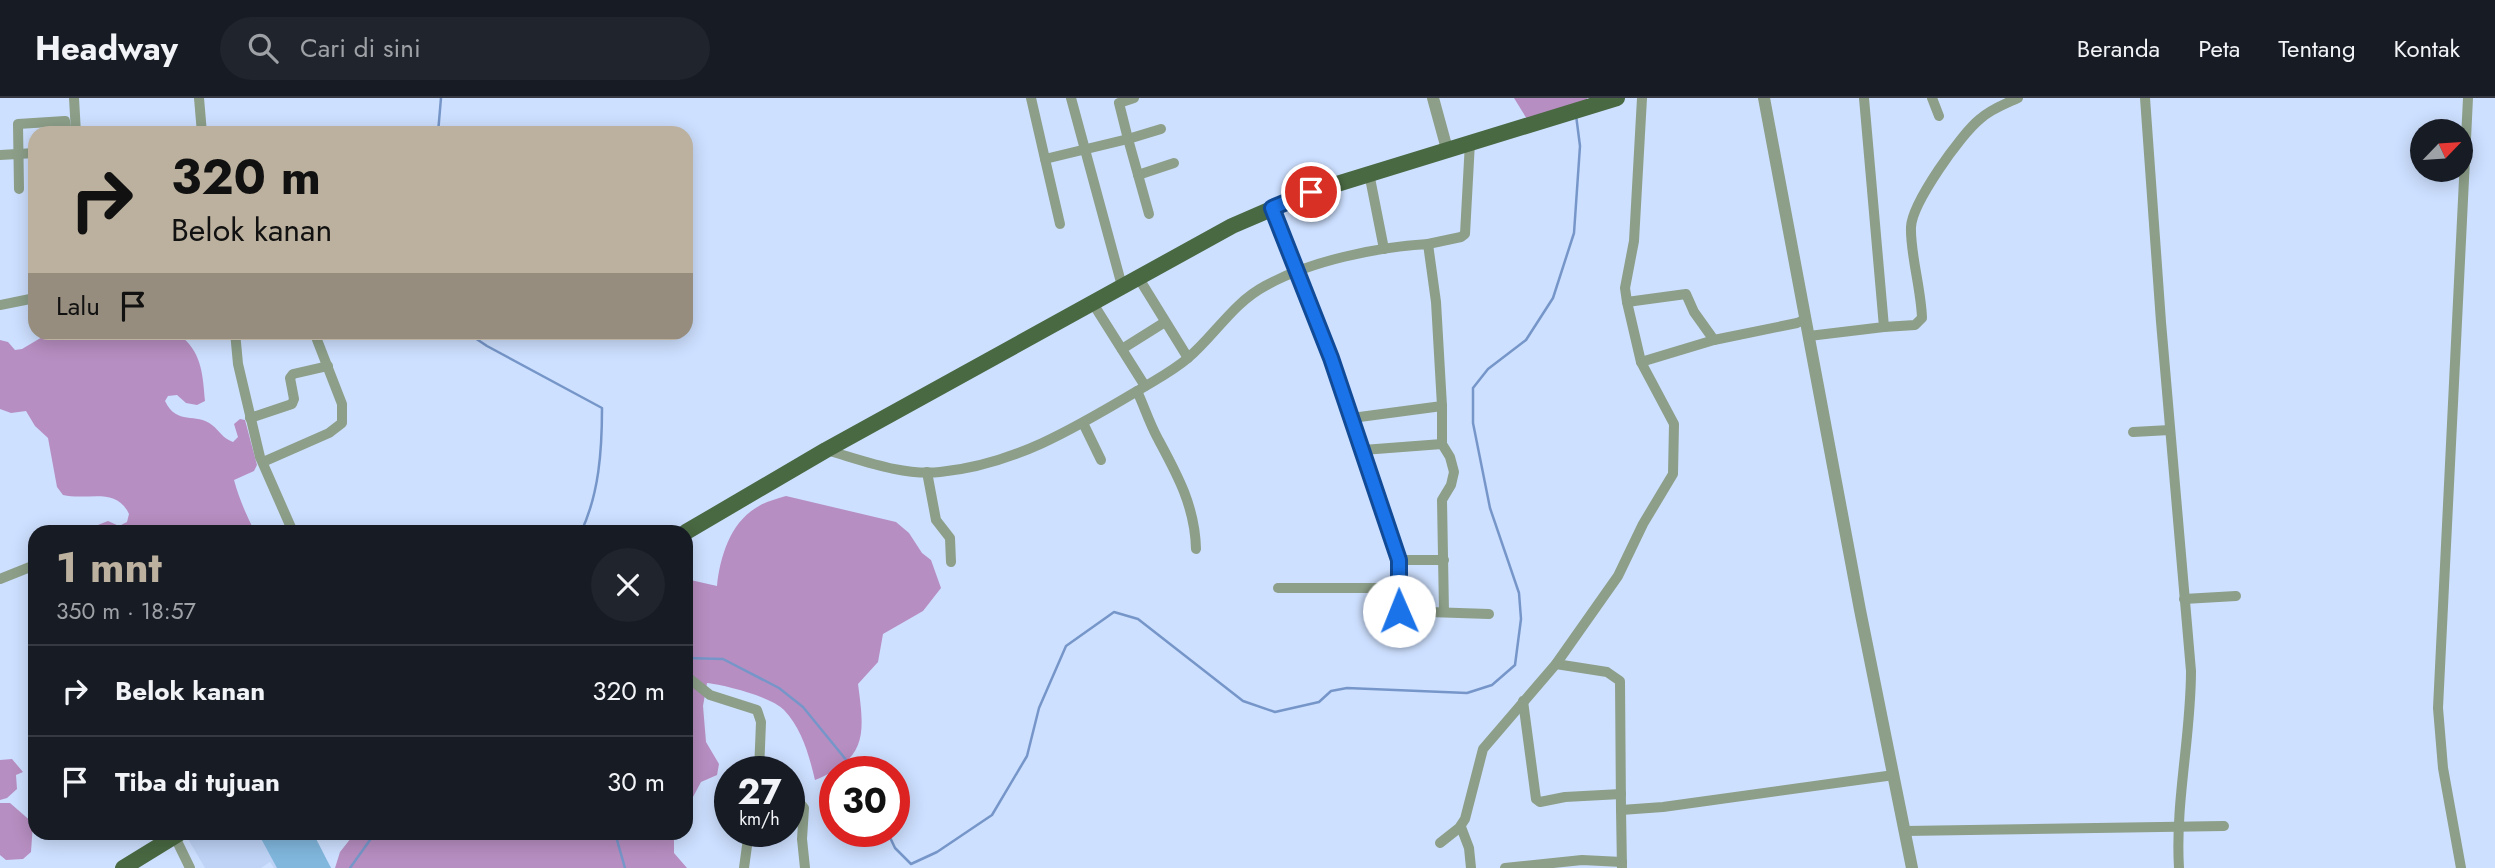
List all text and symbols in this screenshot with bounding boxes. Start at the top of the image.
search box [220,17,710,80]
text: Headway [35,25,178,72]
icon: search [244,29,282,67]
text: Cari di sini [300,29,421,67]
text: Beranda [2077,31,2160,66]
text: Peta [2198,31,2240,66]
text: Tentang [2278,31,2356,66]
text: Kontak [2394,31,2460,66]
north arrow [2410,119,2473,182]
map controls [2410,119,2473,182]
text: 320 m [171,142,321,212]
icon: right [56,154,147,245]
pin [1281,162,1341,222]
icon: arrive [1292,173,1330,211]
text: Belok kanan [171,207,332,253]
text: Lalu [56,287,100,325]
icon: arrive [114,287,152,325]
text: 1 mnt [56,537,162,598]
button: close [591,548,665,622]
position arrow [1362,574,1436,648]
text: 350 m · 18:57 [56,594,196,628]
icon: right [56,672,94,710]
text: Belok kanan [115,672,265,710]
text: 320 m [592,672,665,710]
speed limit sign: 30 [819,756,910,847]
icon: arrive [56,763,94,801]
text: Tiba di tujuan [115,763,280,801]
text: 30 m [607,763,665,801]
text: 27 [737,767,782,817]
text: km/h [739,806,780,832]

